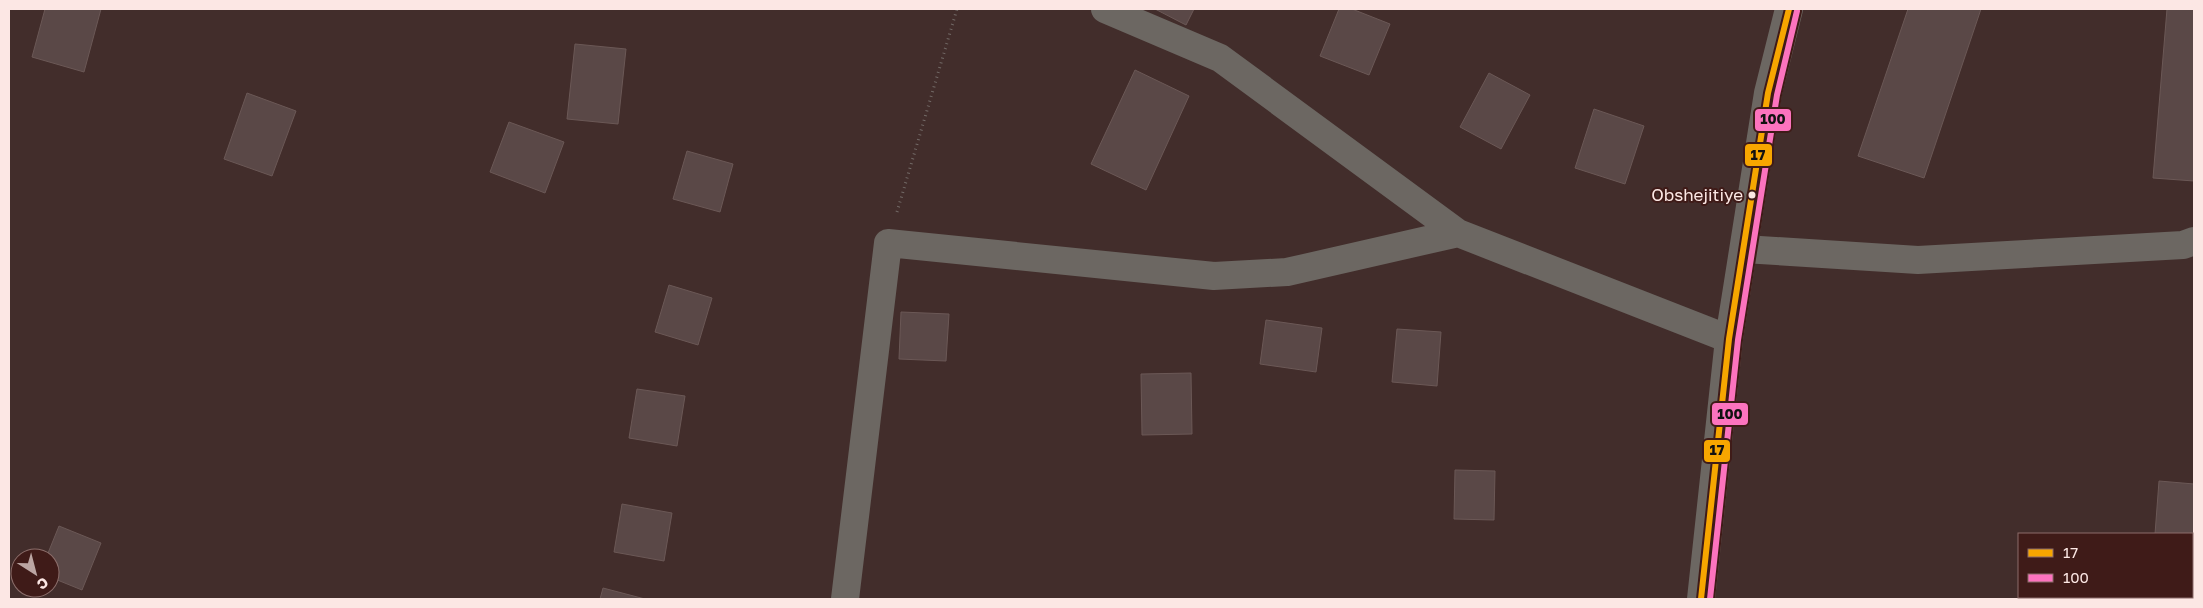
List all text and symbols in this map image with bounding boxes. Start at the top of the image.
line badge: 100 [1754,108,1792,132]
text: 100 [1760,110,1786,127]
line badge: 17 [1744,143,1773,167]
text: 17 [1751,146,1766,163]
place label: Obshejitiye [1651,184,1743,205]
marker: Obshejitiye [1747,190,1757,200]
line badge: 100 [1711,402,1749,426]
text: 100 [1717,405,1743,422]
line badge: 17 [1703,439,1731,463]
text: 17 [1710,441,1725,458]
legend [2018,533,2193,598]
text: 17 [2063,543,2078,561]
north arrow [10,548,60,598]
text: 100 [2063,568,2089,586]
text: С [34,574,52,594]

